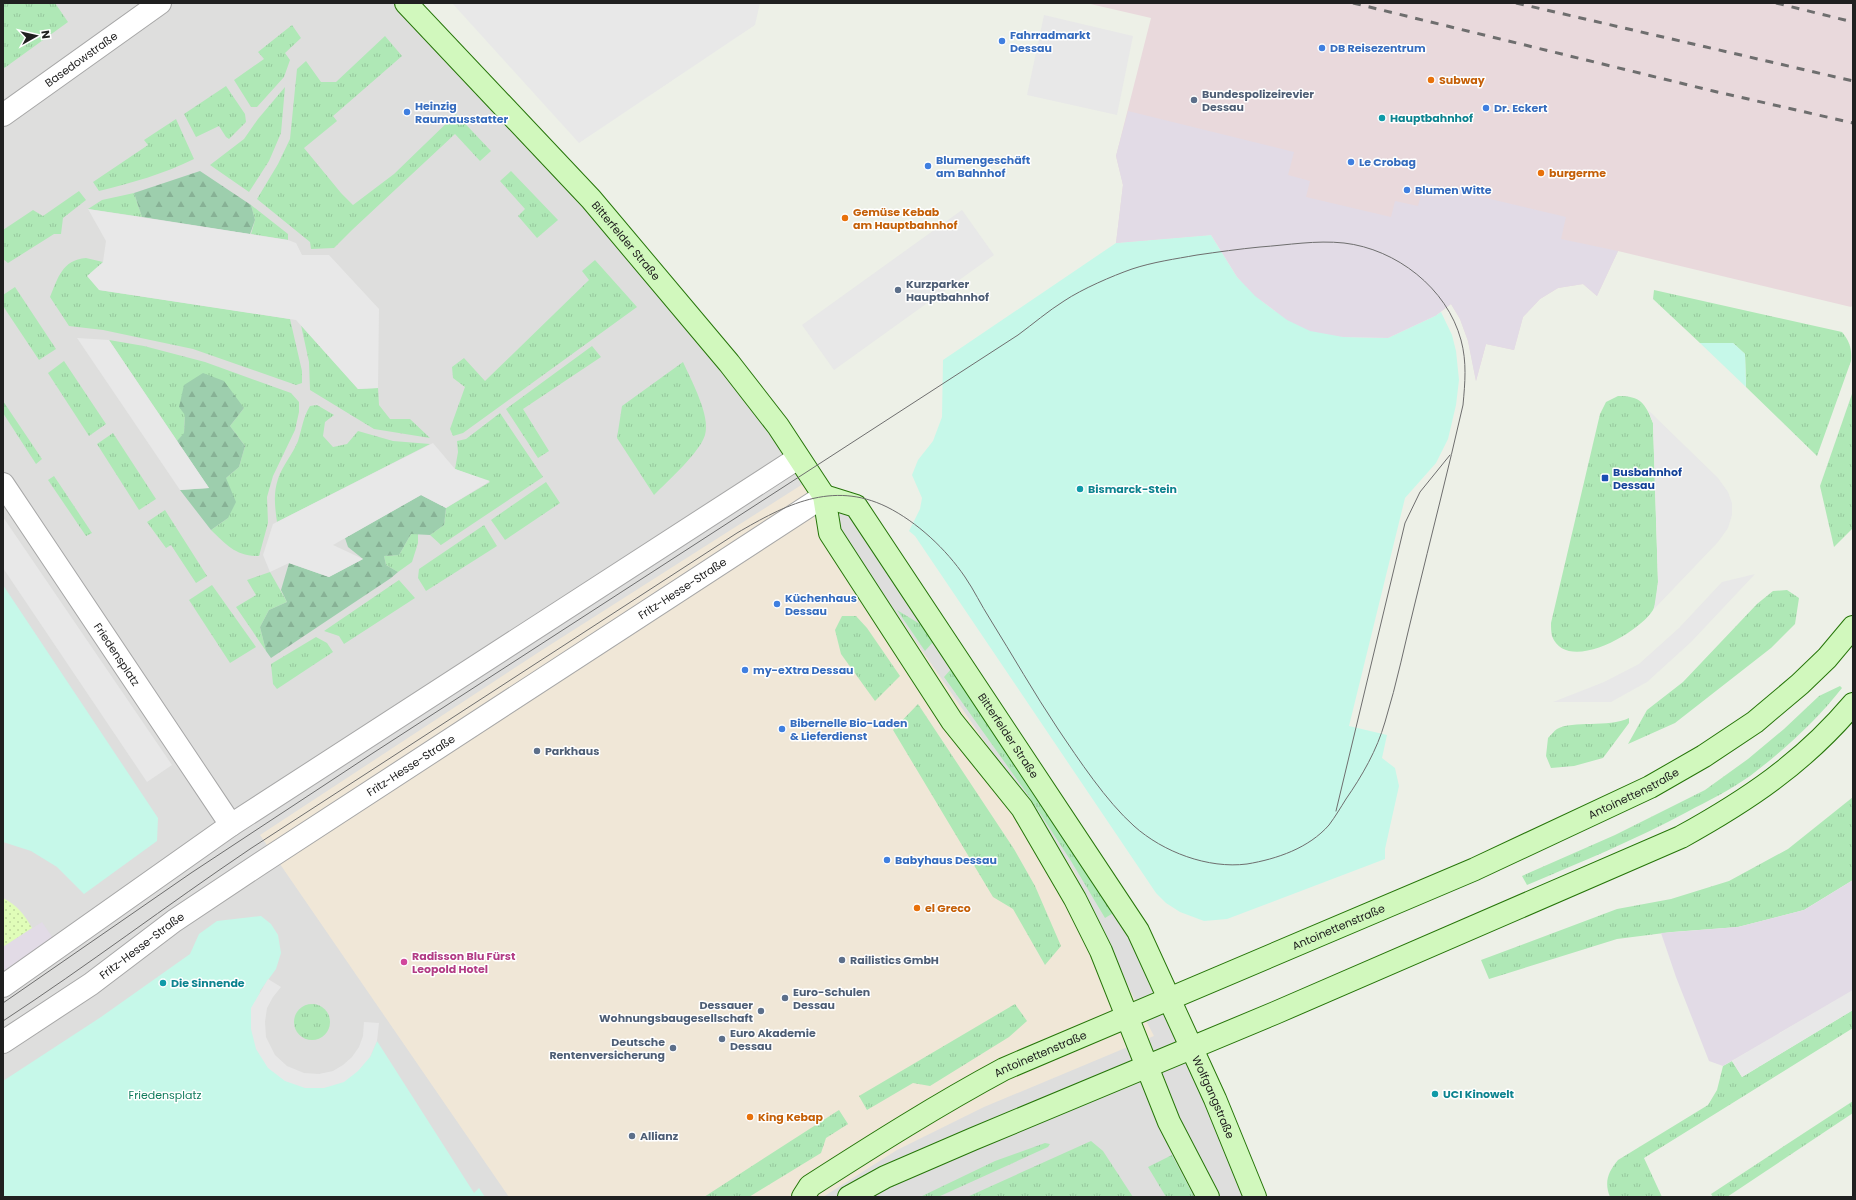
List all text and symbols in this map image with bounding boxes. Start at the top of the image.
north arrow [16,16,56,56]
place label: Fahrradmarkt Dessau [1010,27,1091,56]
street label: Basedowstraße [42,28,121,91]
text: N [37,29,54,40]
marker: Fahrradmarkt Dessau [997,36,1007,46]
place label: DB Reisezentrum [1330,40,1426,56]
marker: DB Reisezentrum [1317,43,1327,53]
place label: Subway [1439,72,1485,88]
marker: Subway [1426,75,1436,85]
place label: Bundespolizeirevier Dessau [1202,86,1314,115]
marker: Bundespolizeirevier Dessau [1189,95,1199,105]
place label: Heinzig Raumausstatter [415,98,509,127]
place label: Dr. Eckert [1494,100,1548,116]
marker: Dr. Eckert [1481,103,1491,113]
marker: Heinzig Raumausstatter [402,107,412,117]
place label: Hauptbahnhof [1390,110,1473,126]
marker: Hauptbahnhof [1377,113,1387,123]
place label: Blumengeschäft am Bahnhof [936,152,1031,181]
place label: Le Crobag [1359,154,1416,170]
marker: Le Crobag [1346,157,1356,167]
marker: Blumengeschäft am Bahnhof [923,161,933,171]
place label: burgerme [1549,165,1606,181]
marker: burgerme [1536,168,1546,178]
place label: Blumen Witte [1415,182,1492,198]
marker: Blumen Witte [1402,185,1412,195]
street label: Bitterfelder Straße [588,198,664,284]
place label: Gemüse Kebab am Hauptbahnhof [853,204,957,233]
marker: Gemüse Kebab am Hauptbahnhof [840,213,850,223]
place label: Kurzparker Hauptbahnhof [906,276,989,305]
marker: Kurzparker Hauptbahnhof [893,285,903,295]
place label: Busbahnhof Dessau [1613,464,1682,493]
marker: Busbahnhof Dessau [1600,473,1610,483]
place label: Bismarck-Stein [1088,481,1177,497]
marker: Bismarck-Stein [1075,484,1085,494]
street label: Fritz-Hesse-Straße [635,554,730,623]
place label: Küchenhaus Dessau [785,590,857,619]
marker: Küchenhaus Dessau [772,599,782,609]
street label: Friedensplatz [90,620,144,689]
place label: my-eXtra Dessau [753,662,854,678]
marker: my-eXtra Dessau [740,665,750,675]
street label: Bitterfelder Straße [974,690,1043,781]
place label: Bibernelle Bio-Laden & Lieferdienst [790,715,908,744]
marker: Bibernelle Bio-Laden & Lieferdienst [777,724,787,734]
street label: Fritz-Hesse-Straße [363,731,458,800]
place label: Parkhaus [545,743,599,759]
marker: Parkhaus [532,746,542,756]
street label: Antoinettenstraße [1586,764,1682,823]
place label: Babyhaus Dessau [895,852,997,868]
marker: Babyhaus Dessau [882,855,892,865]
place label: el Greco [925,900,971,916]
street label: Antoinettenstraße [1289,900,1388,954]
marker: el Greco [912,903,922,913]
street label: Fritz-Hesse-Straße [96,908,188,983]
place label: Radisson Blu Fürst Leopold Hotel [412,948,516,977]
place label: Railistics GmbH [850,952,939,968]
marker: Railistics GmbH [837,955,847,965]
marker: Radisson Blu Fürst Leopold Hotel [399,957,409,967]
place label: Die Sinnende [171,975,245,991]
marker: Die Sinnende [158,978,168,988]
place label: Euro-Schulen Dessau [793,984,870,1013]
marker: Euro-Schulen Dessau [780,993,790,1003]
place label: Dessauer Wohnungsbaugesellschaft [599,997,754,1026]
marker: Dessauer Wohnungsbaugesellschaft [756,1006,766,1016]
place label: Euro Akademie Dessau [730,1025,816,1054]
street label: Antoinettenstraße [991,1027,1089,1081]
place label: Deutsche Rentenversicherung [549,1034,665,1063]
marker: Euro Akademie Dessau [717,1034,727,1044]
marker: Deutsche Rentenversicherung [668,1043,678,1053]
street label: Wolfgangstraße [1188,1053,1238,1141]
place label: UCI Kinowelt [1443,1086,1515,1102]
park label: Friedensplatz [129,1087,201,1103]
marker: UCI Kinowelt [1430,1089,1440,1099]
place label: King Kebap [758,1109,824,1125]
marker: King Kebap [745,1112,755,1122]
place label: Allianz [640,1128,679,1144]
marker: Allianz [627,1131,637,1141]

